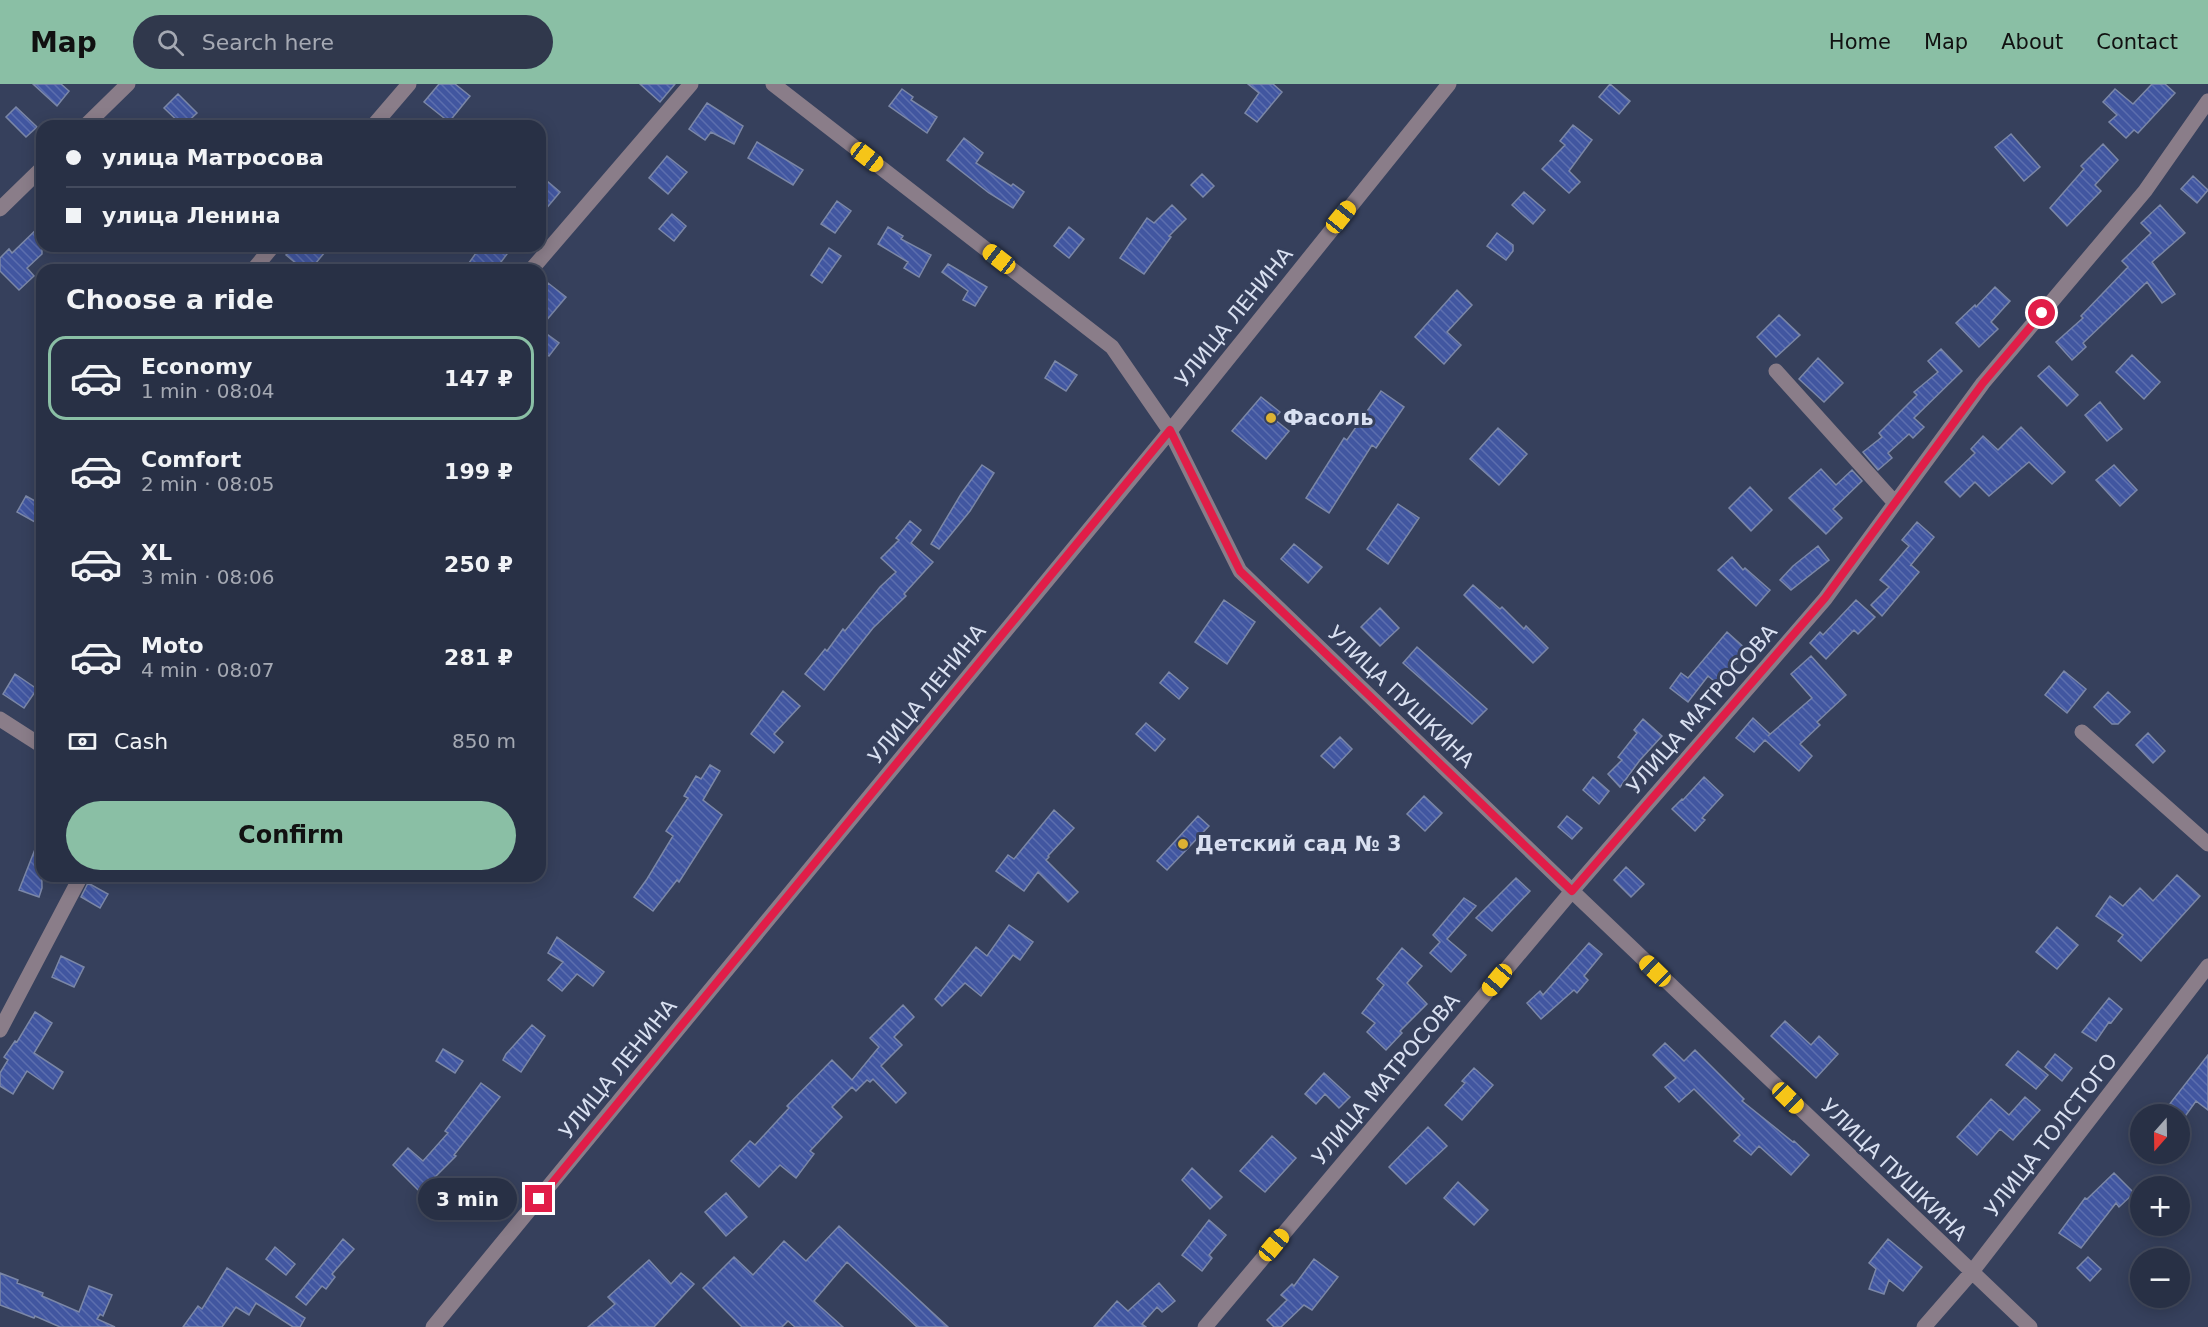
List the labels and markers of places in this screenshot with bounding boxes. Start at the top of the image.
place label: Фасоль [1283,406,1374,430]
marker: Фасоль [1264,411,1278,425]
place label: Детский сад № 3 [1195,832,1402,856]
marker: Детский сад № 3 [1176,837,1190,851]

